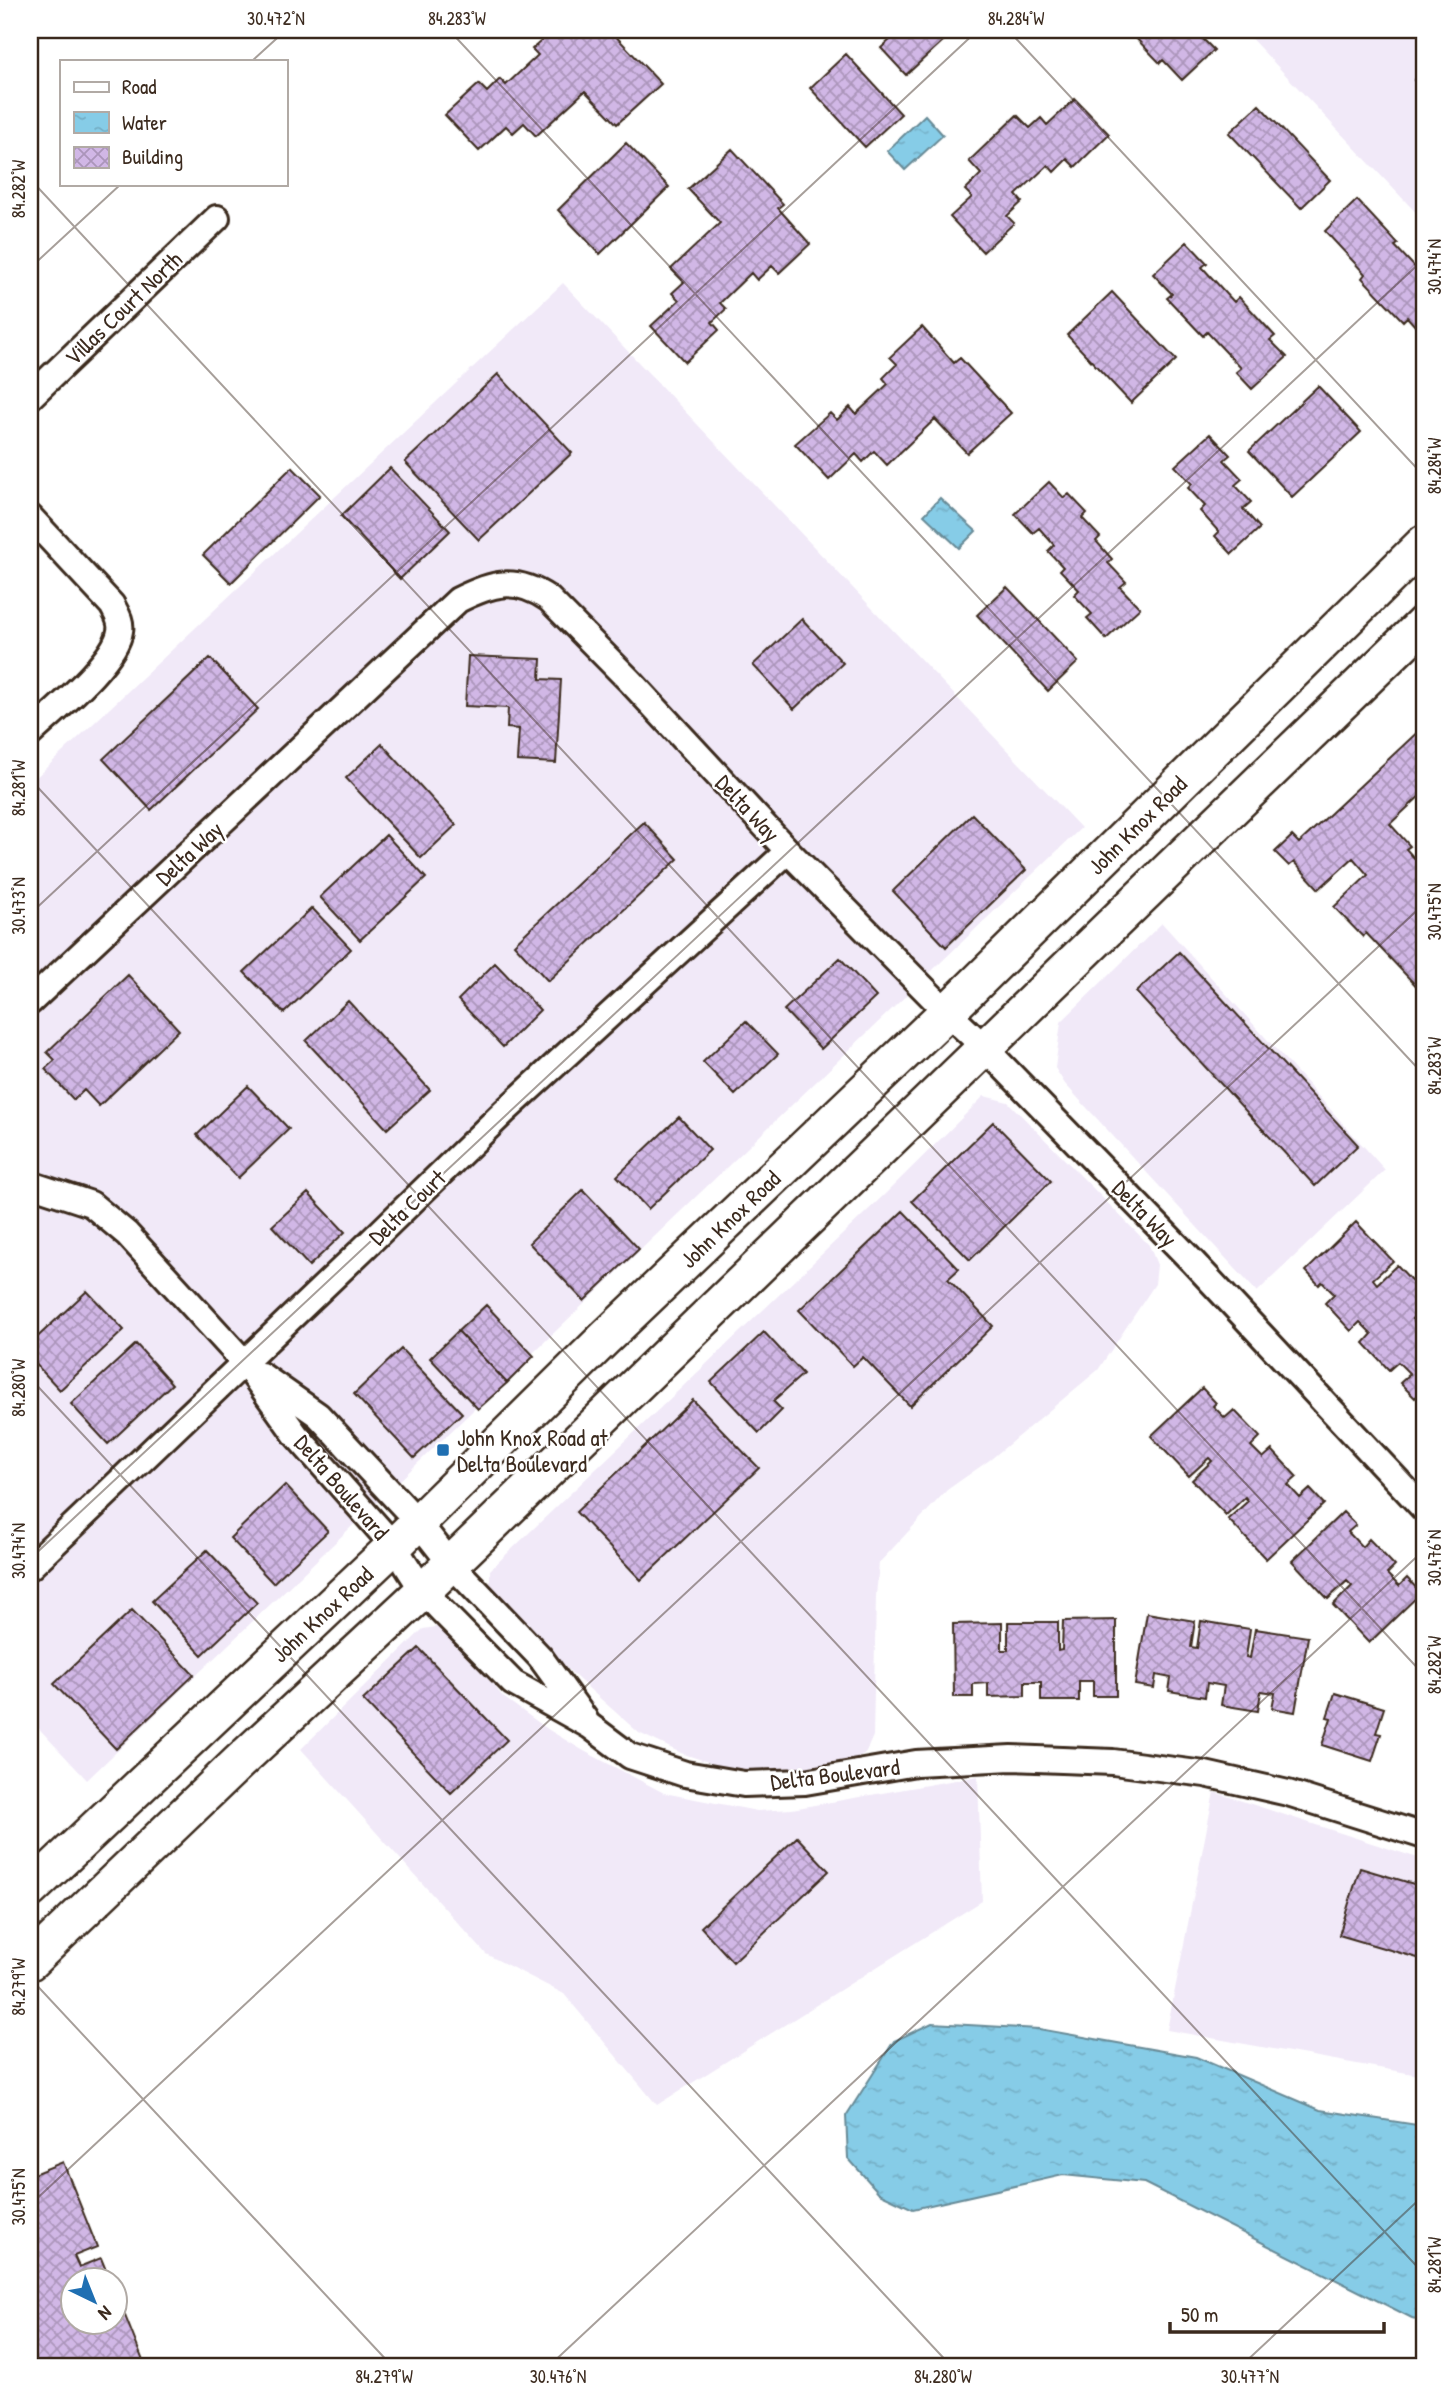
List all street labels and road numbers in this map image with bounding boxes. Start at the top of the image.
street label: Villas Court North [57,244,189,372]
street label: Delta Way [709,768,787,849]
street label: John Knox Road [1081,769,1193,881]
street label: Delta Way [149,814,230,892]
street label: Delta Court [362,1162,453,1252]
street label: John Knox Road [673,1163,787,1275]
street label: Delta Way [1106,1173,1185,1253]
street label: Delta Boulevard [288,1428,396,1546]
street label: John Knox Road [265,1559,379,1669]
street label: Delta Boulevard [769,1751,901,1797]

